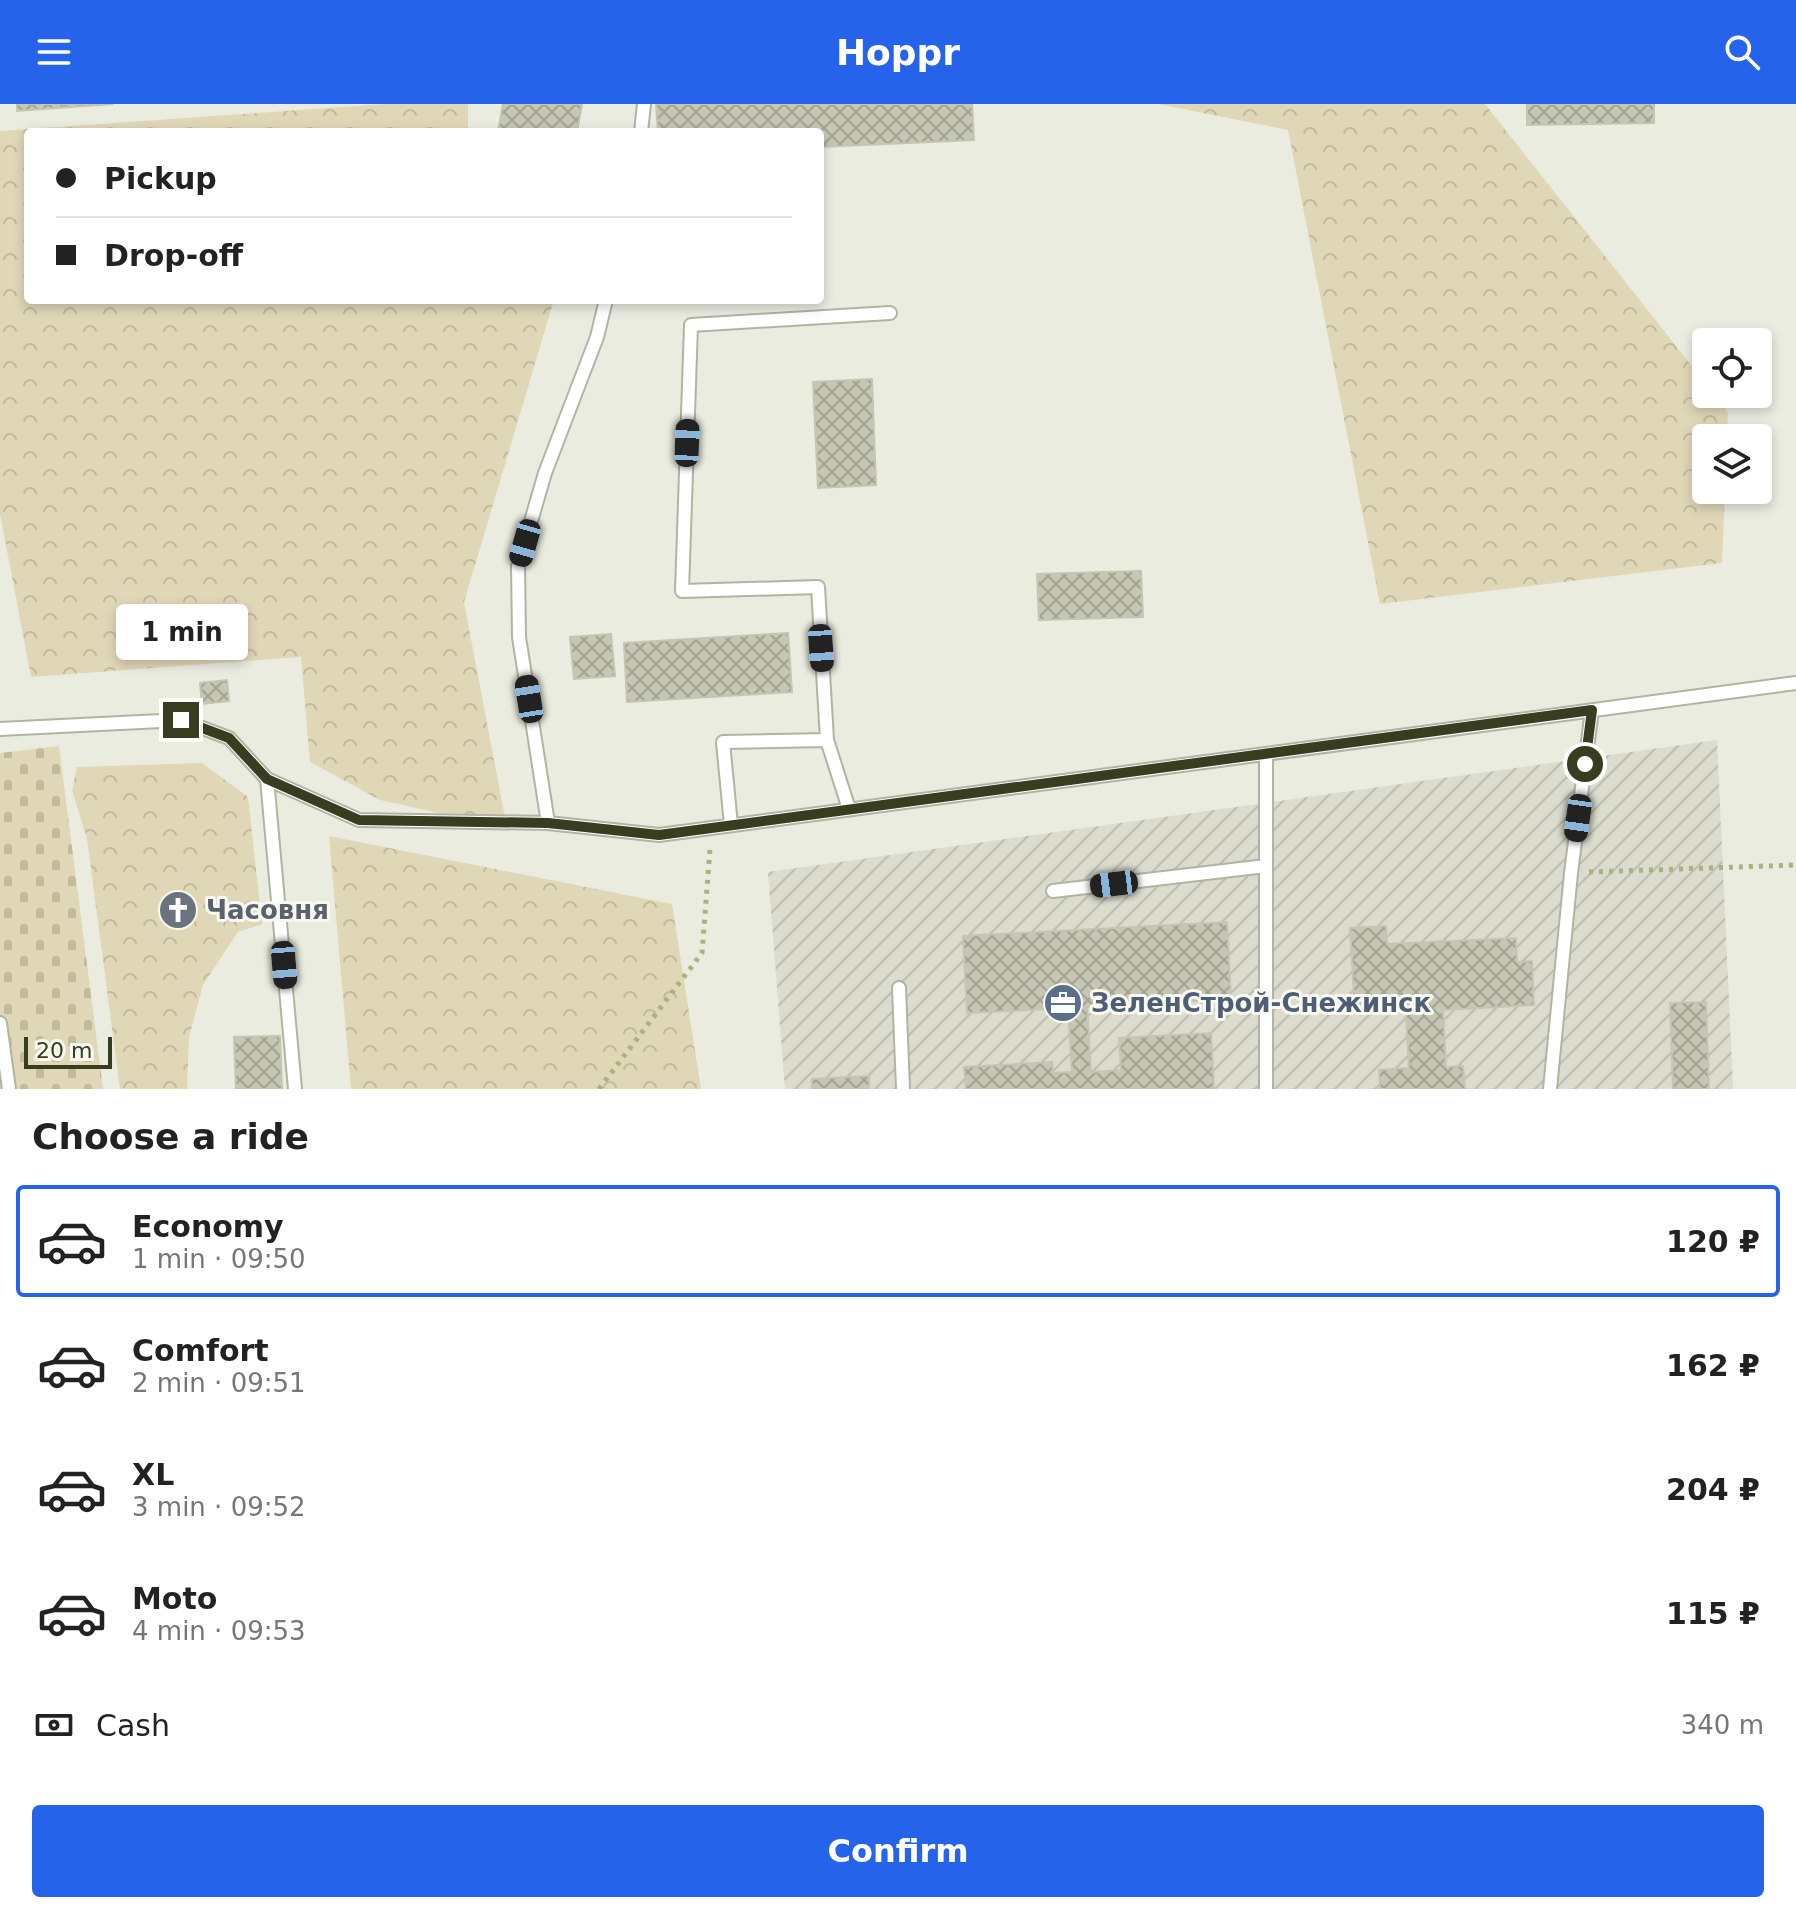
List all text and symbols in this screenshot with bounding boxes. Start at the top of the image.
icon: menu [32,30,76,74]
icon: search [1720,30,1764,74]
text: Hoppr [836,32,960,73]
text: Pickup [104,161,217,196]
text: Drop-off [104,238,243,273]
map controls [1692,328,1772,504]
button: locate [1692,328,1772,408]
car [674,419,700,467]
button: layers [1692,424,1772,504]
car [507,517,543,569]
callout: 1 min [115,604,247,660]
text: 1 min [141,617,223,647]
car [807,623,835,673]
car [513,673,545,725]
route end [163,702,199,738]
route start [1567,746,1603,782]
car [1563,793,1593,843]
car [1089,869,1139,899]
church icon: Часовня [157,889,199,931]
place label: Часовня [206,895,329,925]
car [270,940,298,990]
office icon: ЗеленСтрой-Снежинск [1042,982,1084,1024]
place label: ЗеленСтрой-Снежинск [1091,988,1432,1018]
scale bar [24,1033,112,1069]
text: 20 m [36,1038,92,1063]
text: Choose a ride [32,1116,309,1157]
icon: car [36,1205,108,1277]
text: Economy [132,1209,284,1244]
text: 120 ₽ [1666,1224,1760,1259]
text: 1 min · 09:50 [132,1244,306,1274]
icon: car [36,1329,108,1401]
text: Comfort [132,1333,269,1368]
text: 162 ₽ [1666,1348,1760,1383]
text: 2 min · 09:51 [132,1368,306,1398]
icon: car [36,1453,108,1525]
text: XL [132,1457,174,1492]
text: 204 ₽ [1666,1472,1760,1507]
text: 3 min · 09:52 [132,1492,306,1522]
icon: car [36,1577,108,1649]
text: Moto [132,1581,217,1616]
text: 115 ₽ [1666,1596,1760,1631]
text: 4 min · 09:53 [132,1616,306,1646]
icon: cash [32,1703,76,1747]
text: Cash [96,1708,170,1743]
text: 340 m [1681,1710,1764,1740]
button: Confirm [32,1805,1764,1897]

